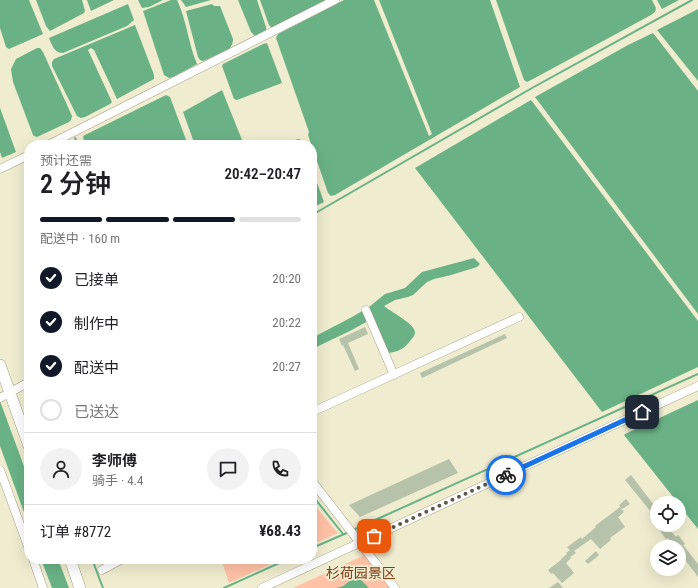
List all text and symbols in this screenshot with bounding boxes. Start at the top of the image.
text: 预计还需 [40,153,92,168]
text: 20:42–20:47 [224,165,301,183]
text: 2 分钟 [40,169,111,199]
text: 配送中 · 160 m [40,231,120,246]
icon: check [40,267,62,289]
text: 已接单 [74,271,119,289]
text: 20:20 [272,271,301,286]
icon: check [40,311,62,333]
text: 制作中 [74,315,119,333]
text: 20:22 [272,315,301,330]
icon: check [40,355,62,377]
text: 配送中 [74,359,119,377]
text: 20:27 [272,359,301,374]
pin [625,395,659,429]
icon: home [631,401,653,423]
text: 已送达 [74,403,119,421]
button: person [40,448,82,490]
button: chat [207,448,249,490]
button: phone [259,448,301,490]
text: 李师傅 [92,452,137,470]
courier [486,455,526,495]
icon: bike [495,464,517,486]
text: 骑手 · 4.4 [92,473,143,488]
map controls [650,496,686,576]
button: locate [650,496,686,532]
pin [357,519,391,553]
text: ¥68.43 [259,522,301,540]
text: 订单 #8772 [40,523,111,541]
icon: bag [363,525,385,547]
button: layers [650,540,686,576]
park label: 杉荷园景区 [326,565,396,581]

